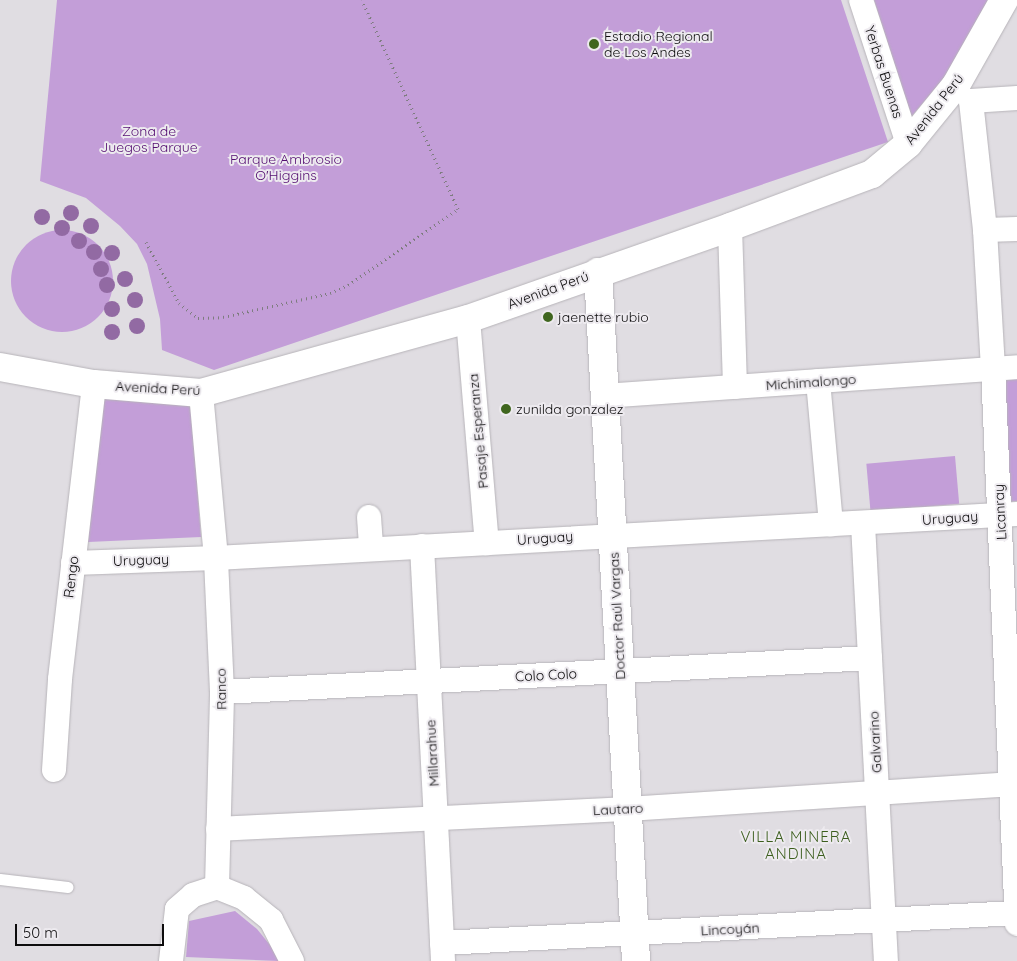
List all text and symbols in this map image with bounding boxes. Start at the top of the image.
street label: Yerbas Buenas [861,24,907,120]
place label: Estadio Regional de Los Andes [604,28,713,60]
marker: Estadio Regional de Los Andes [588,38,600,50]
street label: Avenida Perú [901,70,967,148]
park label: Zona de Juegos Parque [100,123,198,156]
park label: Parque Ambrosio O'Higgins [230,151,342,184]
street label: Avenida Perú [505,268,591,312]
place label: jaenette rubio [558,309,649,325]
marker: jaenette rubio [542,311,554,323]
street label: Michimalongo [765,370,857,394]
street label: Pasaje Esperanza [465,373,491,489]
street label: Avenida Perú [115,377,201,399]
place label: zunilda gonzalez [516,401,624,417]
marker: zunilda gonzalez [500,403,512,415]
street label: Licanray [990,484,1010,540]
street label: Uruguay [921,508,979,528]
street label: Uruguay [516,528,574,548]
street label: Uruguay [113,551,169,569]
street label: Doctor Raúl Vargas [605,552,629,680]
street label: Rengo [60,555,82,599]
street label: Colo Colo [515,665,577,685]
street label: Ranco [212,668,230,710]
street label: Galvarino [865,711,885,773]
street label: Millarahue [422,719,442,787]
street label: Lautaro [592,799,644,819]
district label: VILLA MINERA ANDINA [739,827,853,862]
scale bar [18,914,166,946]
street label: Lincoyán [700,919,760,939]
text: 50 m [23,923,58,942]

